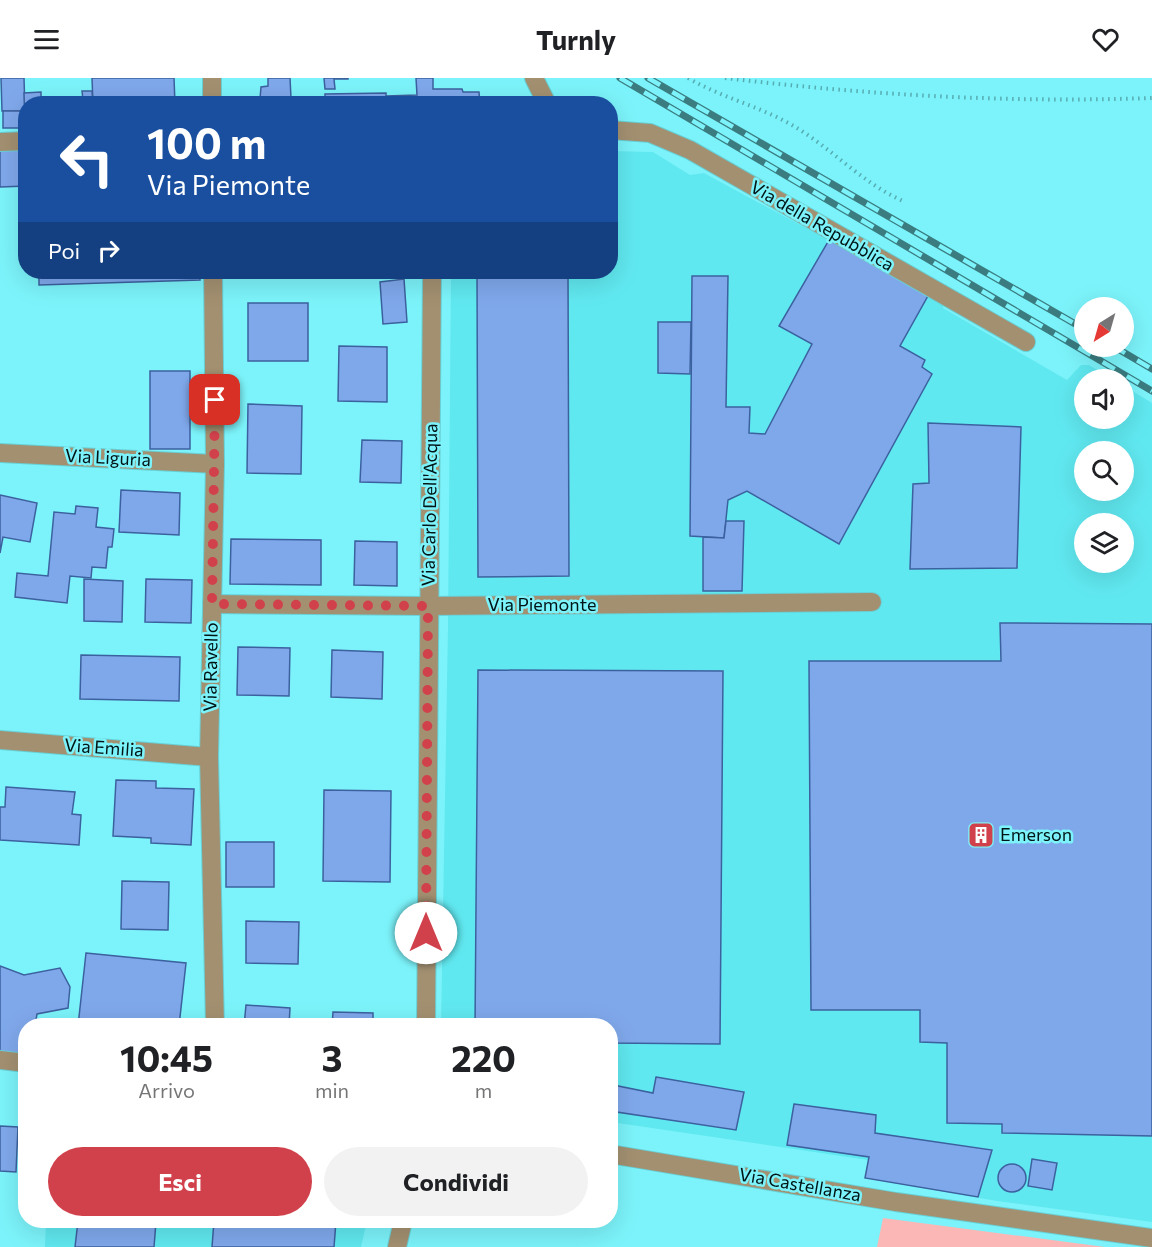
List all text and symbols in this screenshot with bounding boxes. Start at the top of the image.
icon: menu [30,23,63,56]
text: Turnly [536,23,616,56]
icon: heart [1089,23,1122,56]
text: 100 m [147,116,267,168]
icon: left [48,120,126,198]
text: Via Piemonte [147,168,310,201]
street label: Via della Repubblica [747,175,898,275]
icon: right [92,234,125,267]
text: Poi [48,237,80,264]
north arrow [1074,297,1134,357]
map controls [1074,297,1134,573]
button: sound [1074,369,1134,429]
pin [189,374,240,425]
icon: arrive [198,383,231,416]
street label: Via Carlo Dell'Acqua [417,423,441,587]
button: search [1074,441,1134,501]
street label: Via Liguria [65,444,151,470]
button: layers [1074,513,1134,573]
street label: Via Piemonte [488,593,596,615]
street label: Via Ravello [198,622,222,712]
street label: Via Emilia [64,733,144,761]
building icon: Emerson [966,820,996,850]
place label: Emerson [1000,823,1072,845]
position arrow [394,901,458,965]
text: 10:45 [120,1035,213,1079]
text: 3 [322,1035,343,1079]
text: 220 [451,1035,516,1079]
text: Arrivo [138,1078,195,1102]
text: min [315,1078,349,1102]
text: m [475,1078,492,1102]
button: Esci [48,1147,312,1216]
button: Condividi [324,1147,588,1216]
street label: Via Castellanza [737,1162,863,1206]

